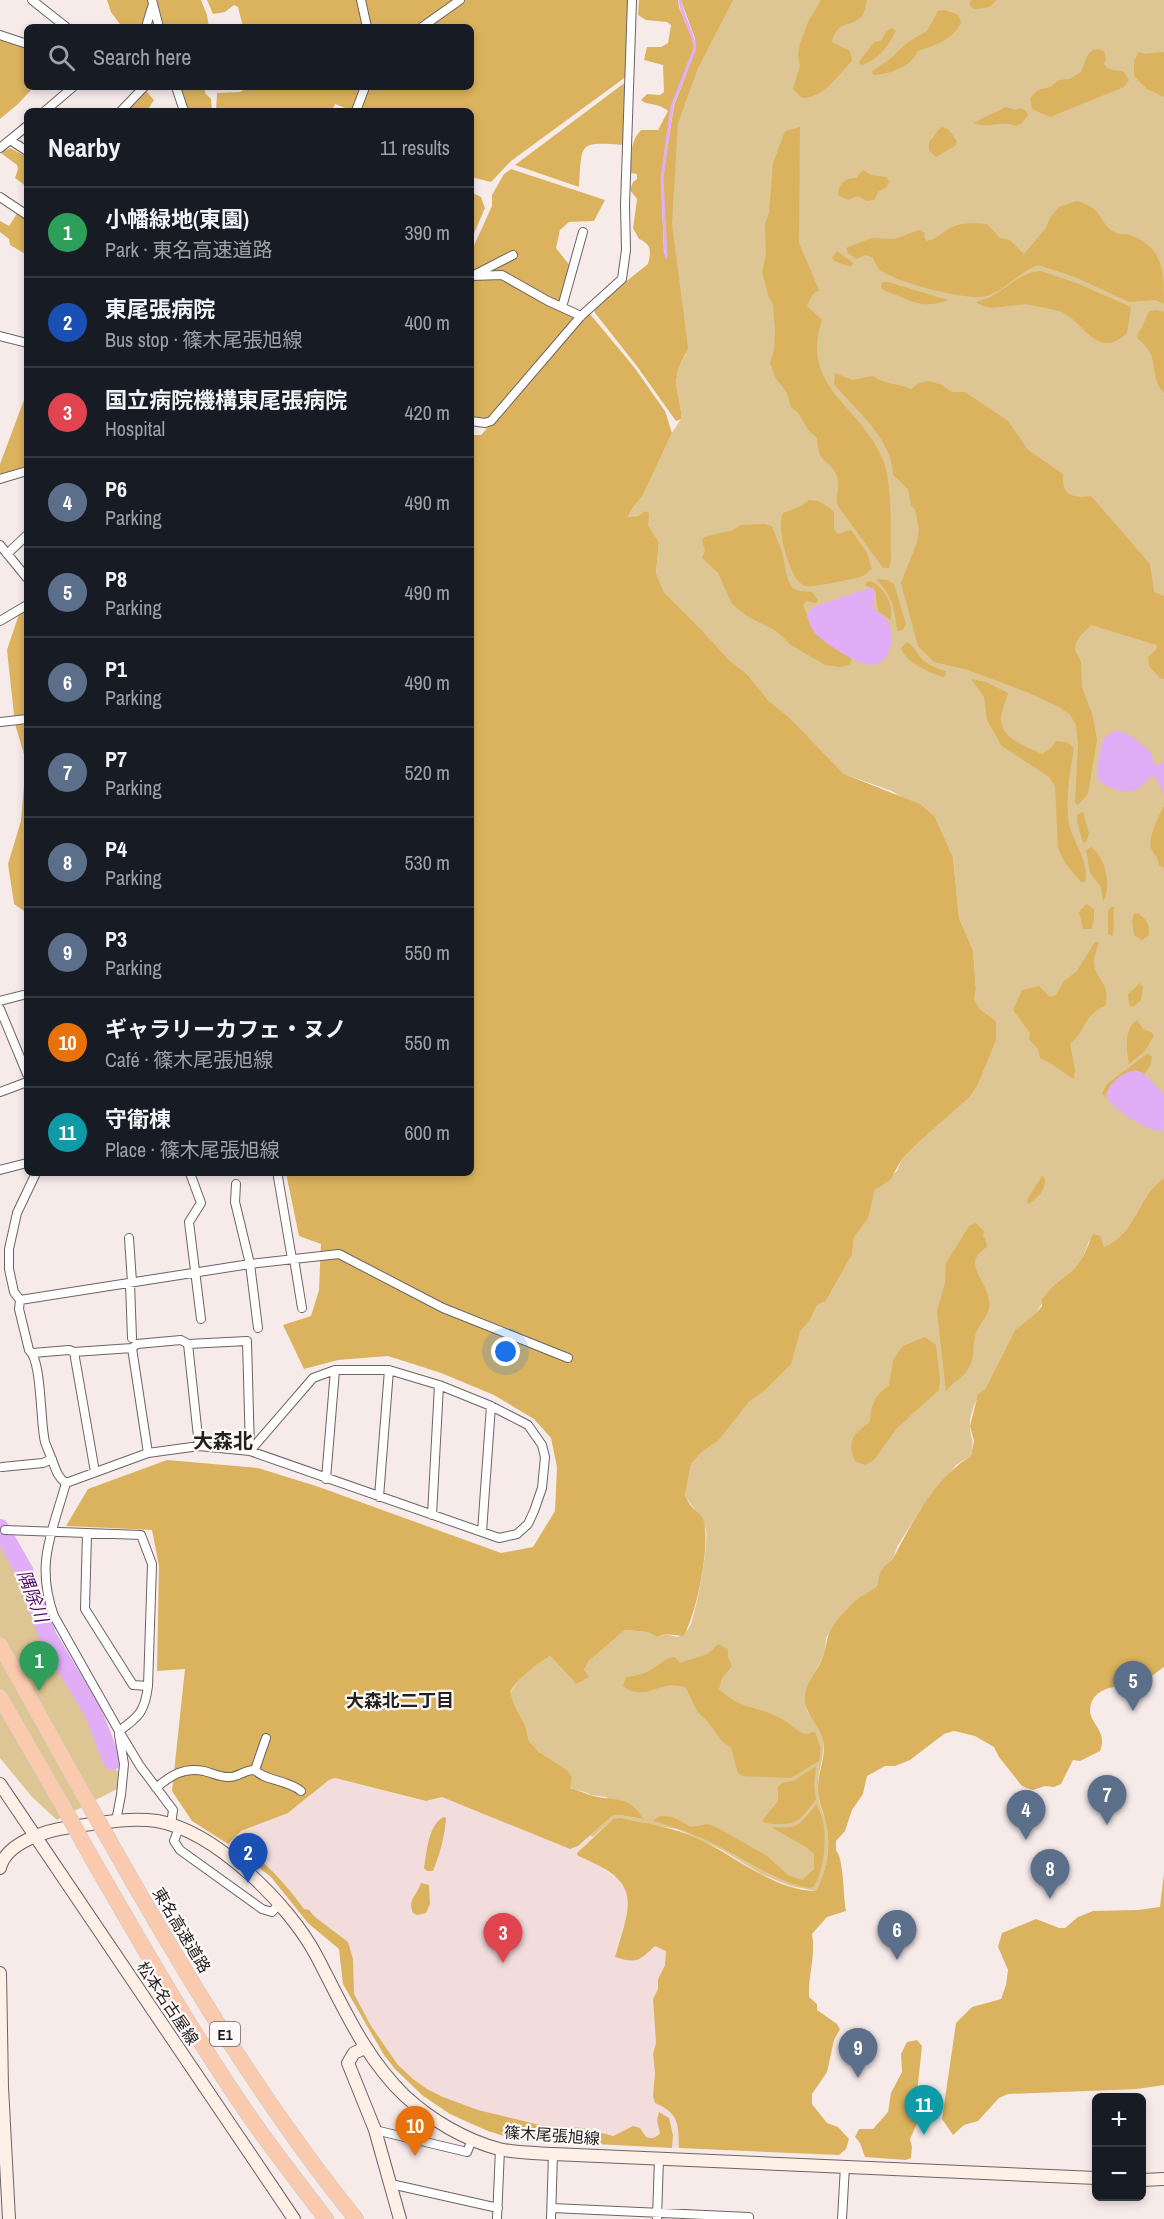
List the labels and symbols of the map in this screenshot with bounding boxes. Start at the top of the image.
your location [491,1337,520,1366]
district label: 大森北 [193,1427,253,1454]
water label: 隅除川 [12,1566,55,1628]
pin: 1 [20,1642,58,1691]
pin: 5 [1114,1662,1152,1711]
district label: 大森北二丁目 [346,1688,454,1713]
pin: 7 [1088,1776,1126,1825]
pin: 4 [1006,1790,1046,1840]
pin: 2 [228,1834,268,1883]
pin: 8 [1030,1850,1070,1899]
street label: 東名高速道路 [148,1883,216,1977]
pin: 6 [878,1910,916,1960]
pin: 3 [484,1914,522,1963]
street label: 松本名古屋線 [132,1957,204,2049]
road number: E1 [210,2022,240,2046]
pin: 9 [838,2028,878,2078]
pin: 11 [904,2086,944,2135]
pin: 10 [396,2106,434,2156]
street label: 篠木尾張旭線 [503,2121,601,2149]

